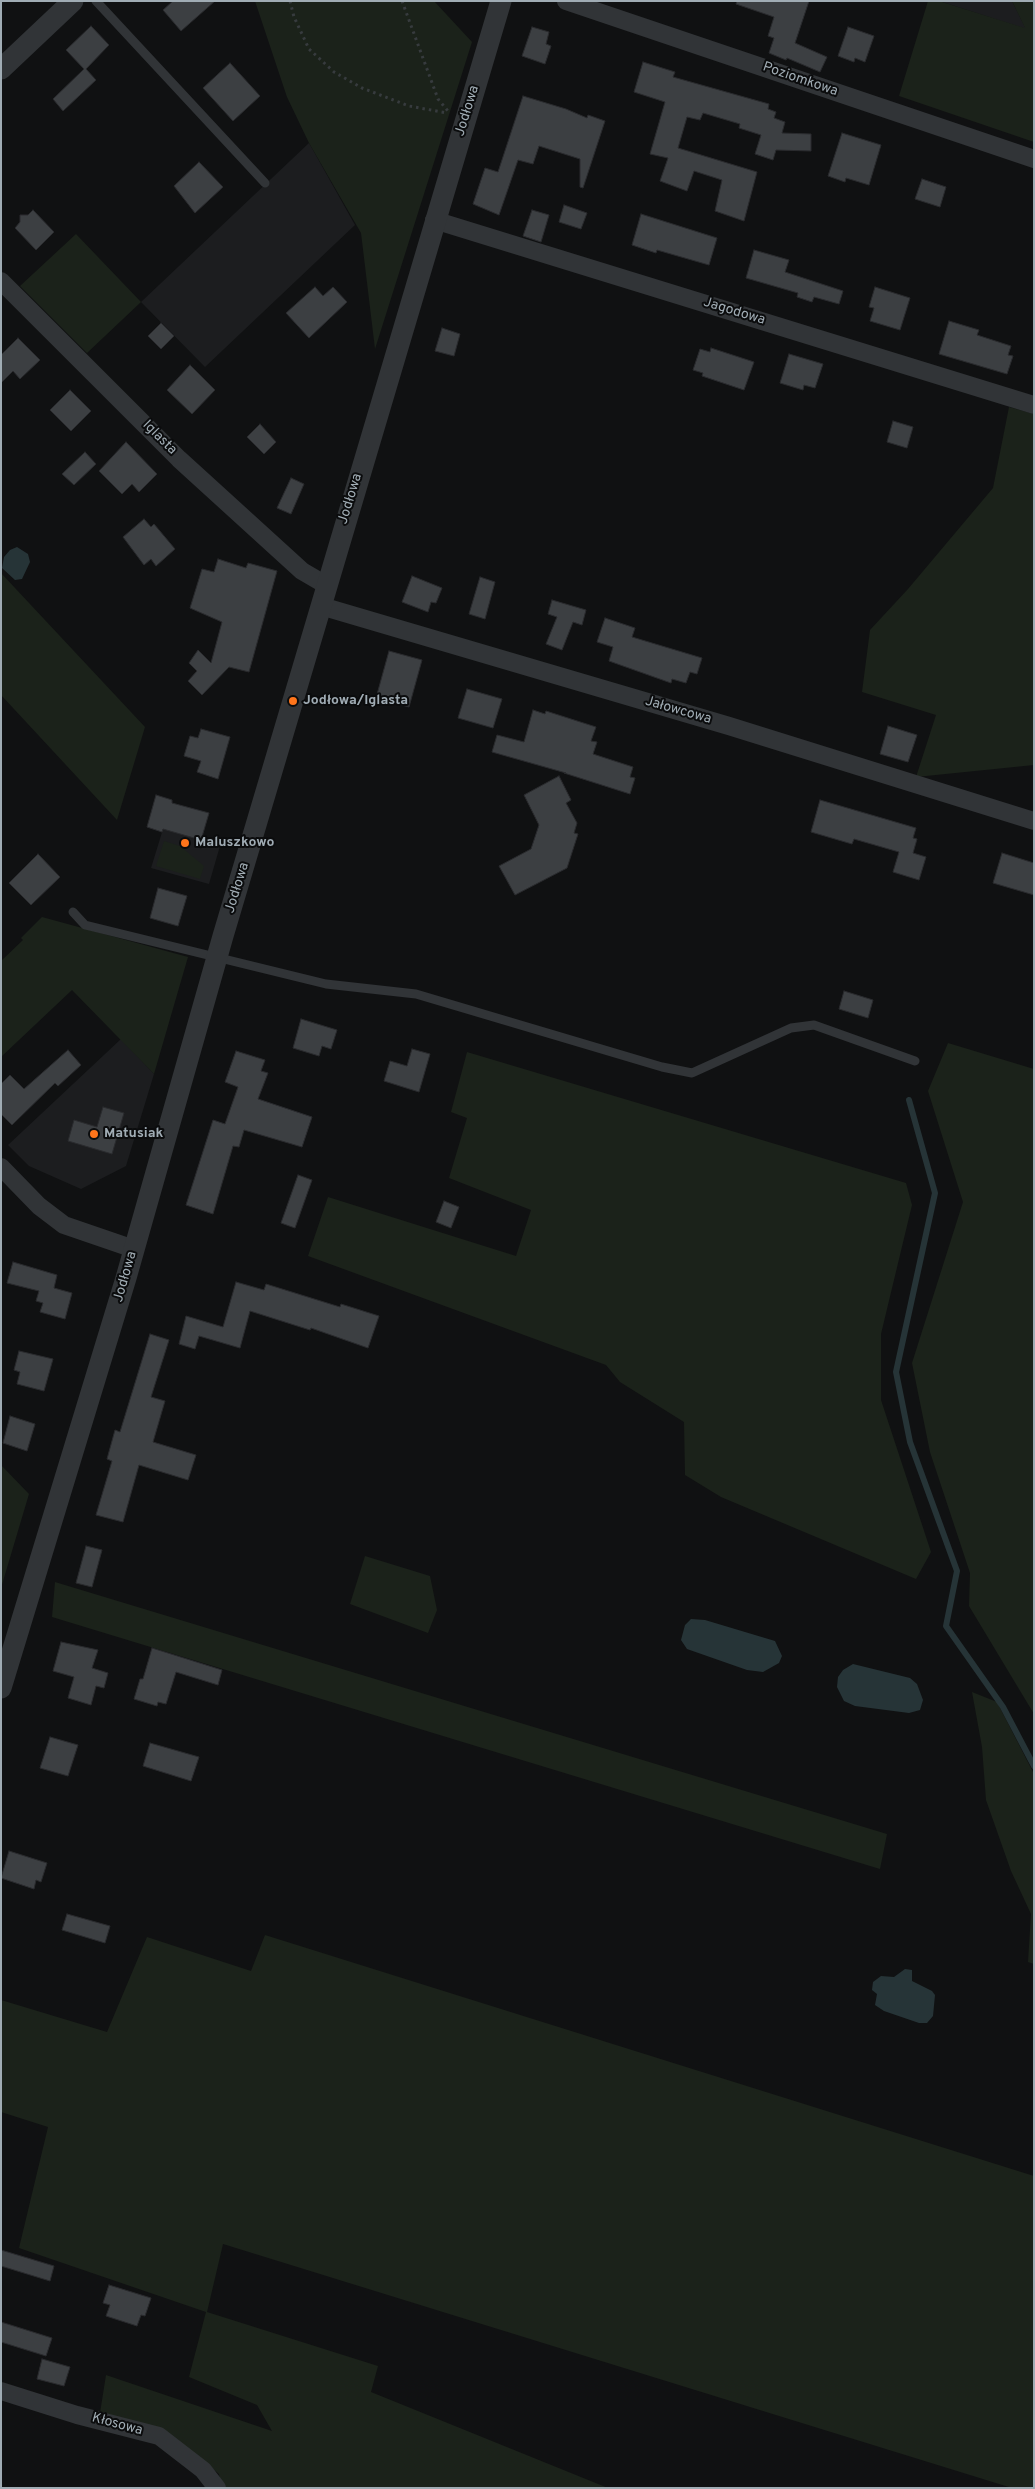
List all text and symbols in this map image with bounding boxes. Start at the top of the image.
street label: Poziomkowa [760,59,840,101]
street label: Jodłowa [452,84,484,138]
street label: Jagodowa [701,295,767,329]
street label: Iglasta [138,417,180,459]
street label: Jodłowa [335,472,367,526]
place label: Jodłowa/Iglasta [303,693,408,709]
street label: Jałowcowa [643,694,713,728]
marker: Jodłowa/Iglasta [287,695,299,707]
place label: Maluszkowo [195,835,275,851]
marker: Maluszkowo [179,837,191,849]
street label: Jodłowa [222,861,254,915]
place label: Matusiak [104,1126,163,1142]
marker: Matusiak [88,1128,100,1140]
street label: Jodłowa [111,1250,141,1304]
street label: Kłosowa [90,2410,144,2440]

